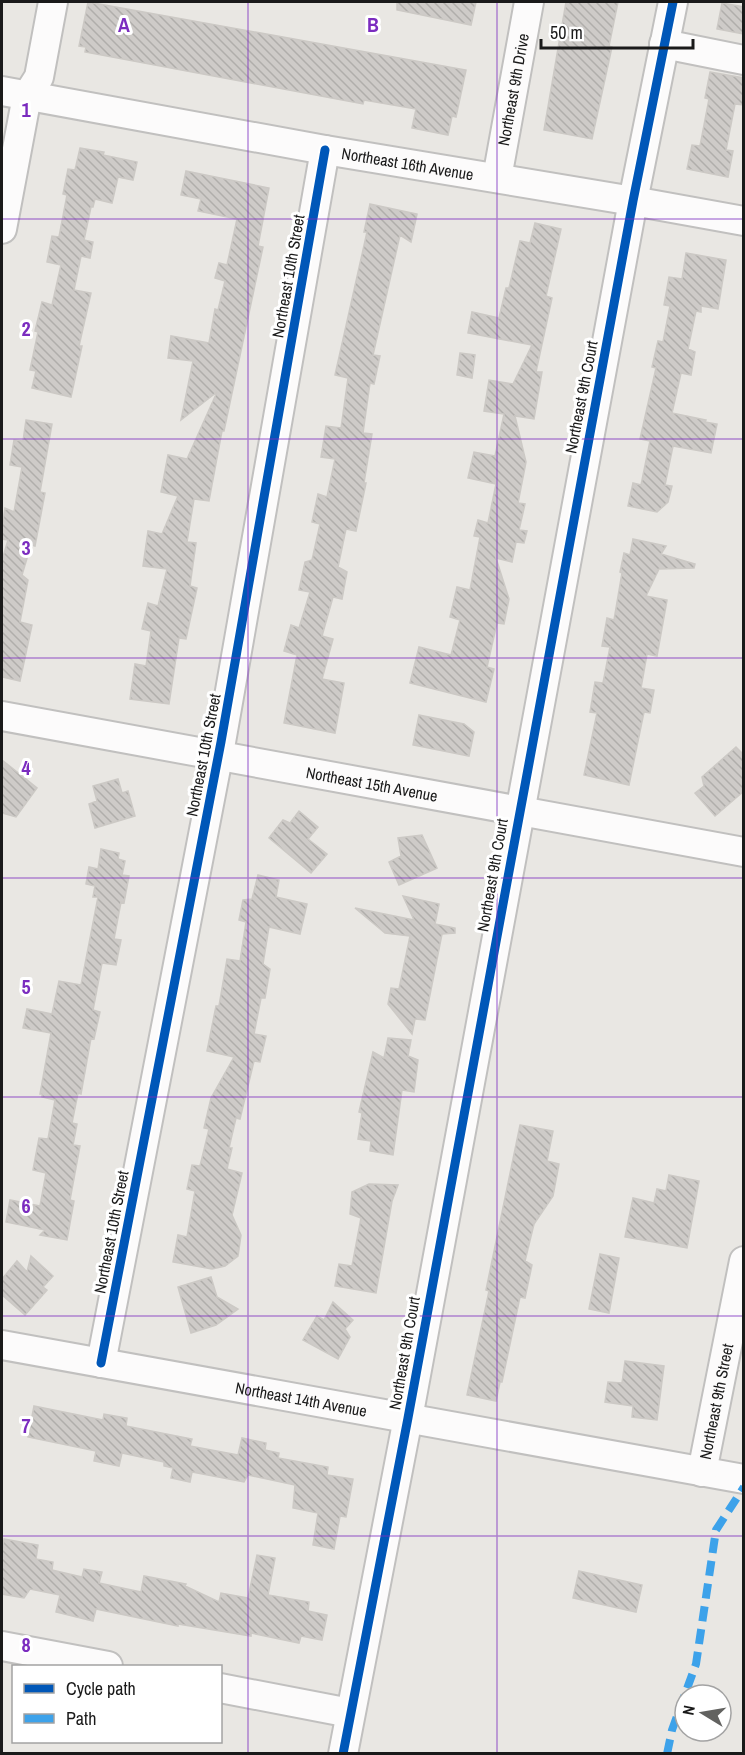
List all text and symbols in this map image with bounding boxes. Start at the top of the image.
text: A [118,11,130,38]
text: B [367,11,379,38]
scale bar [541,12,692,50]
text: 50 m [550,20,583,45]
street label: Northeast 9th Drive [492,31,534,147]
text: 1 [21,96,31,123]
street label: Northeast 16th Avenue [340,142,475,185]
street label: Northeast 10th Street [266,212,310,339]
text: 2 [21,315,31,342]
street label: Northeast 9th Court [559,338,603,455]
text: 3 [21,534,31,561]
street label: Northeast 10th Street [180,691,226,818]
text: 4 [21,754,31,781]
street label: Northeast 15th Avenue [304,761,439,807]
street label: Northeast 9th Court [471,816,513,933]
text: 5 [21,973,31,1000]
street label: Northeast 10th Street [88,1168,134,1295]
text: 6 [21,1192,31,1219]
street label: Northeast 9th Court [383,1294,425,1411]
street label: Northeast 9th Street [694,1341,738,1461]
street label: Northeast 14th Avenue [234,1376,369,1422]
text: 7 [21,1412,31,1439]
text: 8 [21,1631,31,1658]
legend [12,1665,222,1743]
text: Cycle path [66,1676,136,1701]
north arrow [673,1683,733,1743]
text: N [677,1703,700,1717]
text: Path [66,1706,96,1731]

